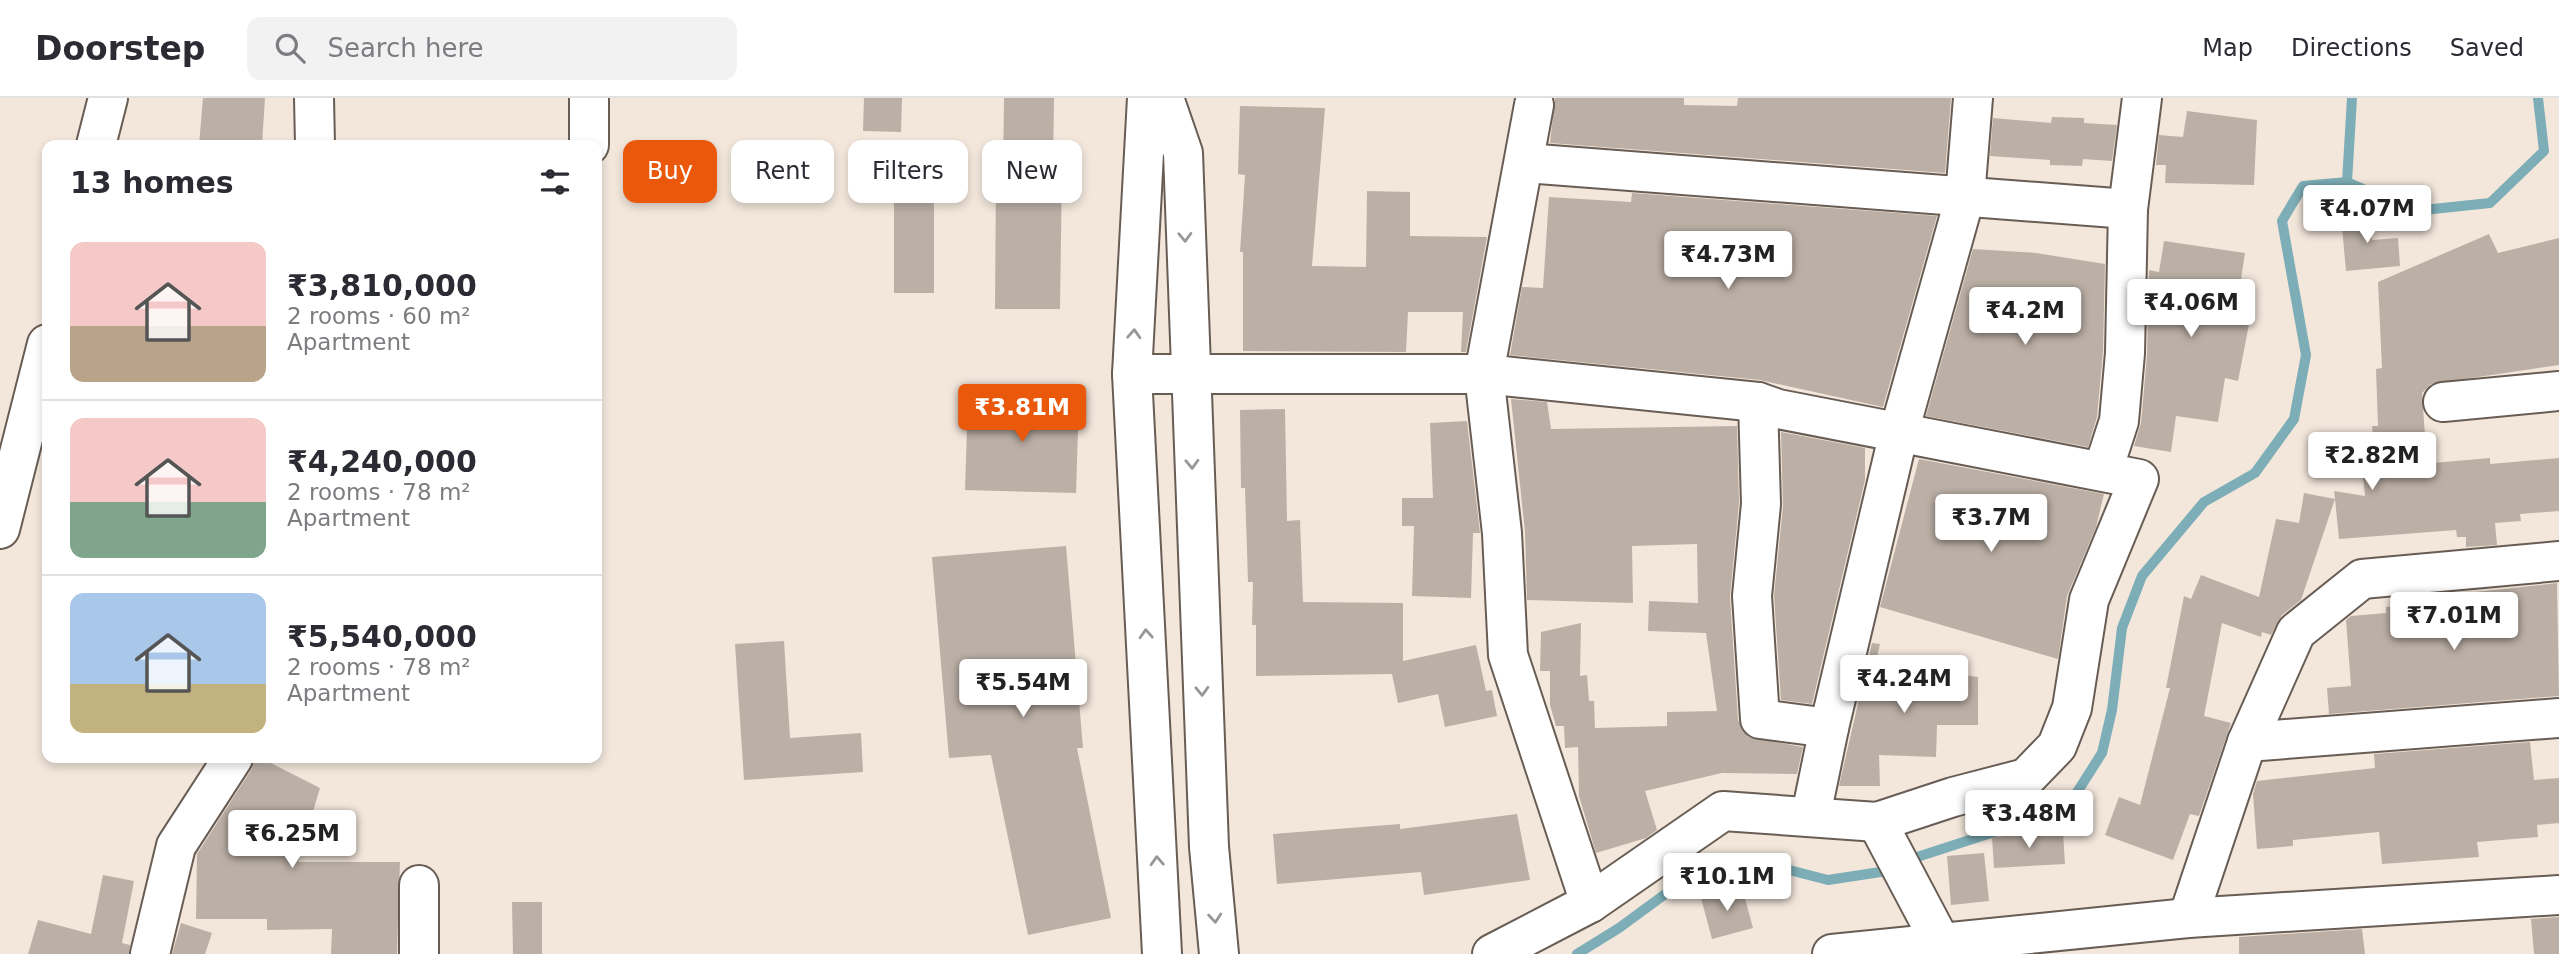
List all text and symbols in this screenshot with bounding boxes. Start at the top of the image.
search box [247,17,737,80]
text: Doorstep [35,29,205,68]
icon: search [271,29,309,67]
text: Search here [327,33,484,63]
text: Map [2202,34,2253,62]
text: Directions [2291,34,2412,62]
text: Saved [2450,34,2524,62]
chip: Buy [623,140,717,203]
chip: Rent [731,140,834,203]
chip: Filters [848,140,968,203]
chip: New [982,140,1082,203]
icon: filters [536,163,574,201]
text: 13 homes [70,165,234,200]
pin: ₹4.07M [2310,186,2424,245]
text: ₹4.07M [2319,195,2415,221]
one-way arrow [1177,232,1193,242]
pin: ₹4.73M [1671,232,1785,291]
text: ₹4.73M [1680,241,1776,267]
text: ₹3,810,000 [287,268,477,303]
icon: home [126,270,210,354]
pin: ₹4.06M [2134,280,2248,339]
pin: ₹4.2M [1976,288,2074,347]
text: ₹4.06M [2143,289,2239,315]
text: ₹4.2M [1985,297,2065,323]
text: 2 rooms · 60 m² [287,303,471,329]
one-way arrow [1127,328,1142,339]
text: Apartment [287,329,410,355]
pin: ₹3.81M [965,384,1079,444]
text: ₹3.81M [974,394,1070,420]
pin: ₹2.82M [2315,432,2429,492]
text: ₹2.82M [2324,442,2420,468]
text: ₹4,240,000 [287,444,477,479]
icon: home [126,446,210,530]
one-way arrow [1185,459,1200,470]
text: 2 rooms · 78 m² [287,479,471,505]
pin: ₹3.7M [1942,494,2040,554]
text: ₹3.7M [1951,504,2031,530]
text: Apartment [287,505,410,531]
pin: ₹7.01M [2397,592,2511,652]
text: ₹7.01M [2406,602,2502,628]
text: ₹5,540,000 [287,619,477,654]
icon: home [126,621,210,705]
one-way arrow [1138,628,1153,639]
text: 2 rooms · 78 m² [287,654,471,680]
pin: ₹4.24M [1847,656,1961,715]
pin: ₹5.54M [966,660,1080,719]
text: ₹4.24M [1856,665,1952,691]
text: ₹5.54M [975,669,1071,695]
text: Apartment [287,680,410,706]
one-way arrow [1195,686,1210,697]
pin: ₹3.48M [1972,790,2086,850]
text: ₹3.48M [1981,800,2077,826]
pin: ₹6.25M [235,810,349,870]
text: ₹6.25M [244,820,340,846]
pin: ₹10.1M [1670,854,1784,913]
one-way arrow [1150,856,1165,867]
text: ₹10.1M [1679,863,1775,889]
one-way arrow [1208,912,1223,924]

